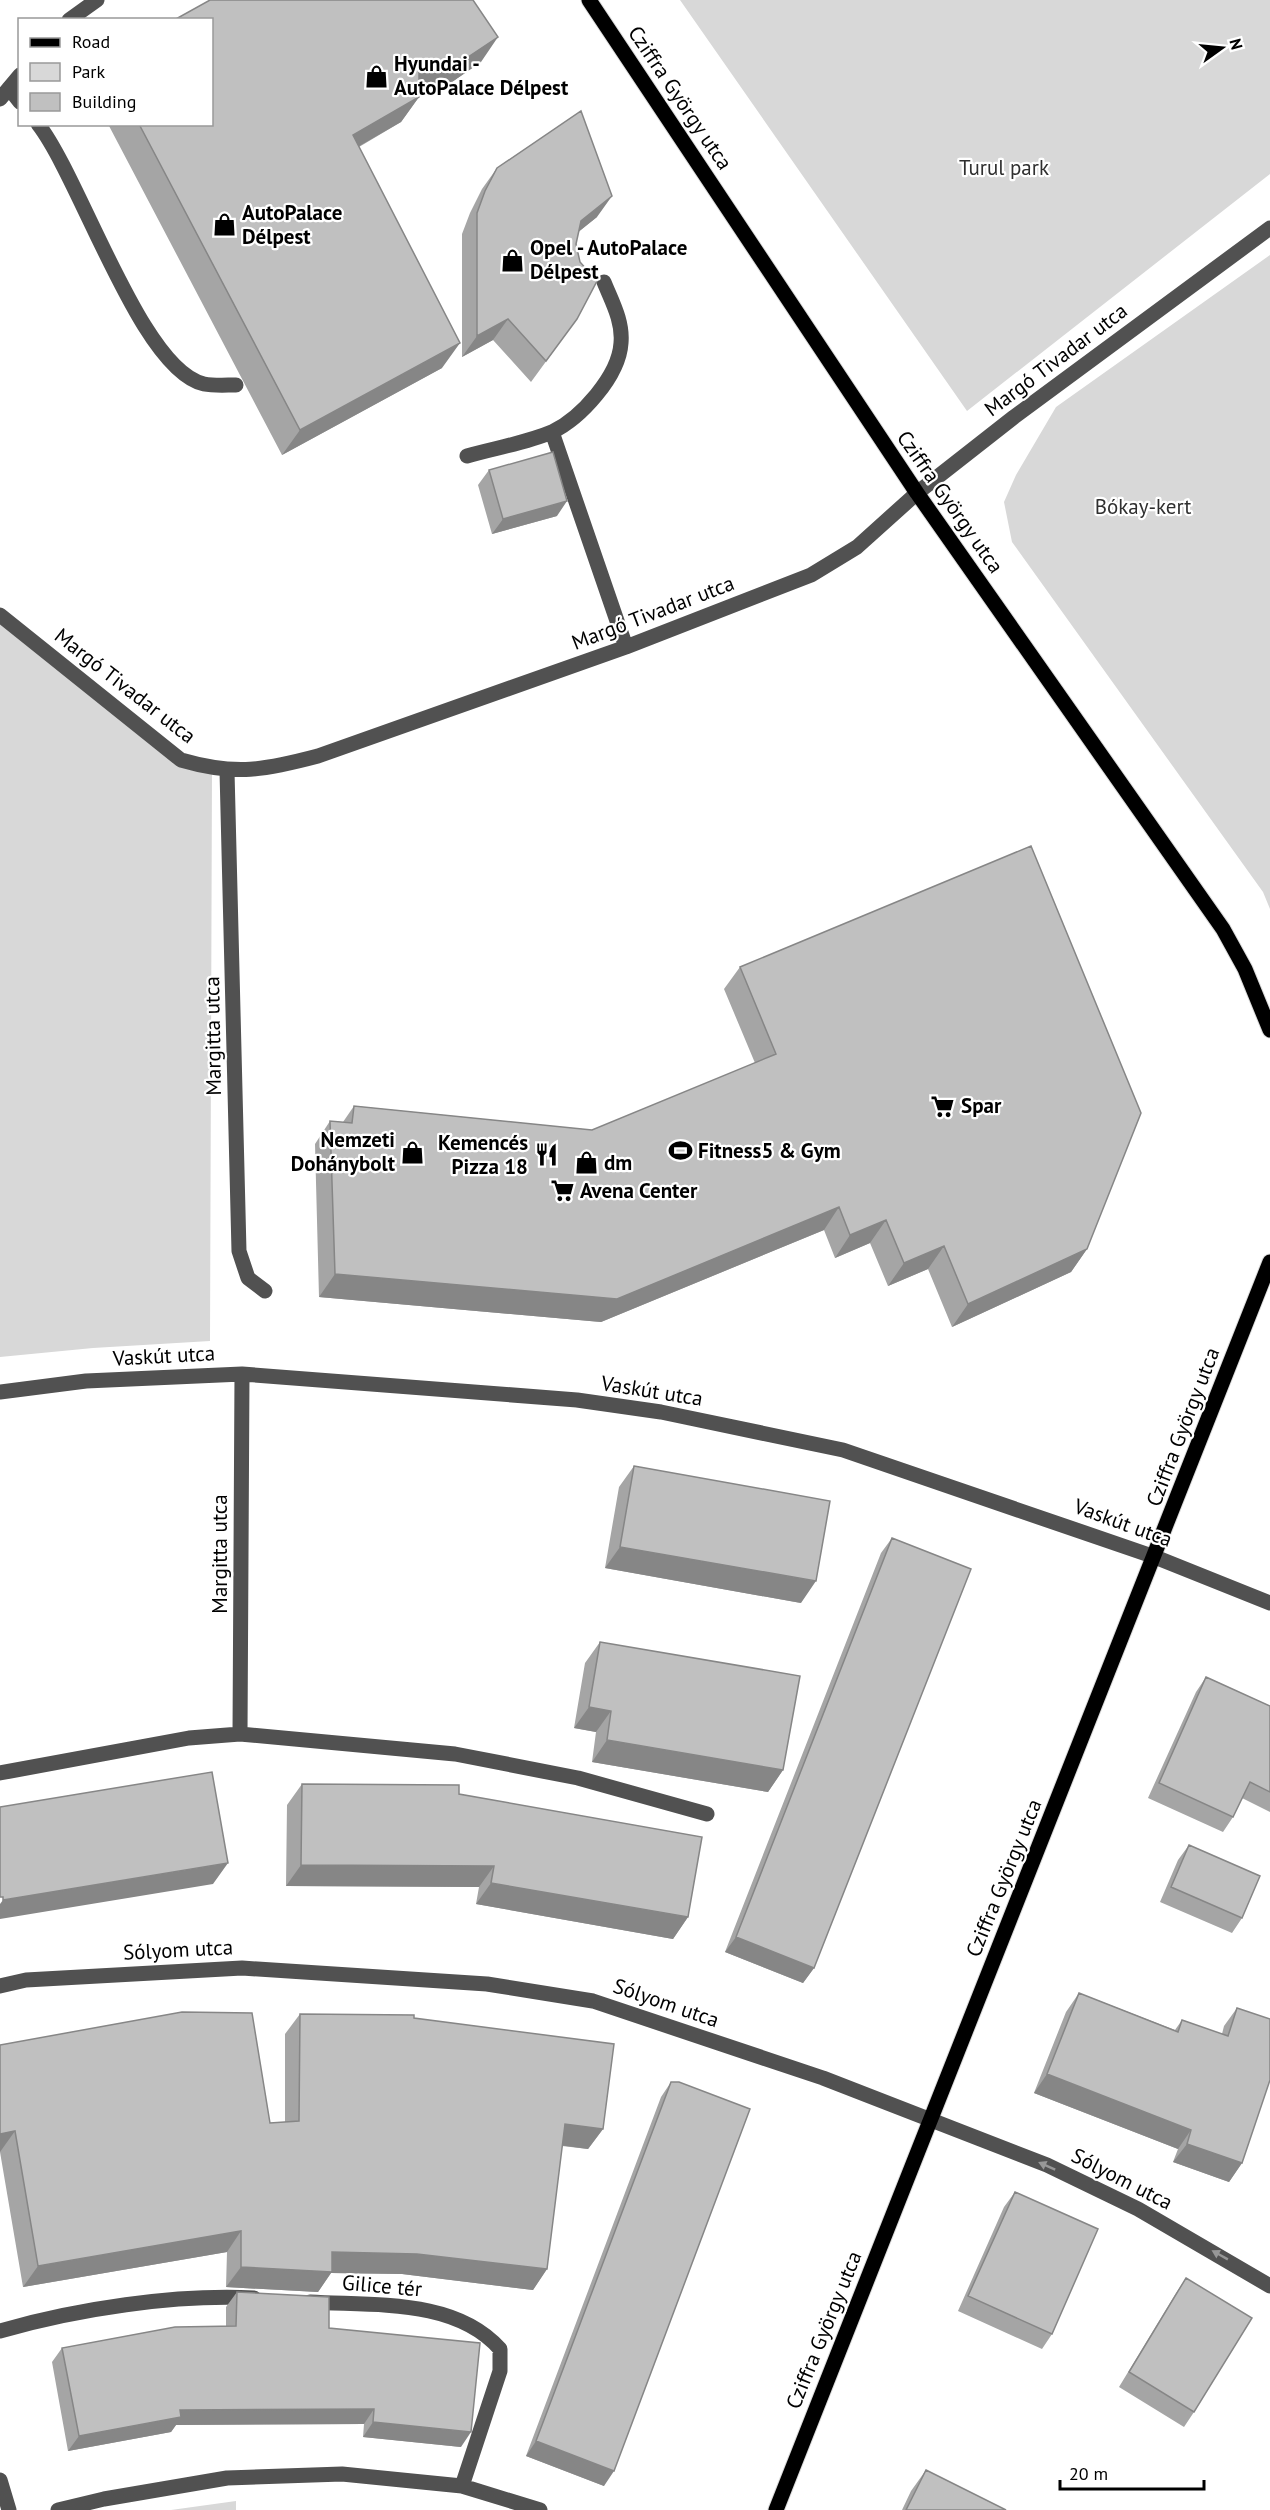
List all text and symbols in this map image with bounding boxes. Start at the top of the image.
legend [18,18,213,126]
north arrow [1192,18,1252,78]
street label: Cziffra György utca [622,21,739,175]
text: Road [72,30,110,53]
text: N [1225,36,1248,52]
place label: Hyundai - AutoPalace Délpest [394,50,569,101]
text: Park [72,60,105,83]
shop icon: Hyundai - AutoPalace Délpest [363,63,389,89]
text: Building [72,90,136,113]
park label: Turul park [959,154,1049,181]
place label: AutoPalace Délpest [242,199,342,250]
shop icon: AutoPalace Délpest [211,212,237,238]
place label: Opel - AutoPalace Délpest [530,234,687,285]
shop icon: Opel - AutoPalace Délpest [499,247,525,273]
street label: Margó Tivadar utca [979,297,1133,422]
street label: Cziffra György utca [891,425,1010,578]
park label: Bókay-kert [1095,493,1191,520]
street label: Margó Tivadar utca [568,569,738,656]
street label: Margó Tivadar utca [49,622,201,749]
street label: Margitta utca [198,976,227,1096]
place label: Spar [961,1092,1002,1119]
supermarket icon: Spar [930,1093,956,1119]
place label: Nemzeti Dohánybolt [291,1126,396,1177]
place label: Kemencés Pizza 18 [438,1129,528,1180]
place label: Fitness5 & Gym [698,1137,841,1164]
sports icon: Fitness5 & Gym [667,1138,693,1164]
shop icon: Nemzeti Dohánybolt [400,1139,426,1165]
restaurant icon: Kemencés Pizza 18 [533,1142,559,1168]
place label: dm [604,1149,632,1176]
shop icon: dm [573,1150,599,1176]
place label: Avena Center [580,1177,698,1204]
supermarket icon: Avena Center [549,1178,575,1204]
street label: Vaskút utca [111,1339,216,1372]
street label: Cziffra György utca [1140,1344,1225,1510]
street label: Vaskút utca [598,1369,705,1412]
street label: Vaskút utca [1070,1492,1176,1553]
street label: Margitta utca [206,1494,233,1614]
street label: Cziffra György utca [960,1795,1048,1961]
street label: Sólyom utca [122,1933,234,1966]
street label: Sólyom utca [610,1972,723,2033]
street label: Sólyom utca [1067,2142,1177,2216]
one-way arrow [1038,2161,1056,2171]
street label: Cziffra György utca [780,2247,868,2413]
one-way arrow [1212,2250,1229,2260]
street label: Gilice tér [341,2269,423,2302]
scale bar [1060,2453,1204,2491]
text: 20 m [1069,2462,1108,2485]

